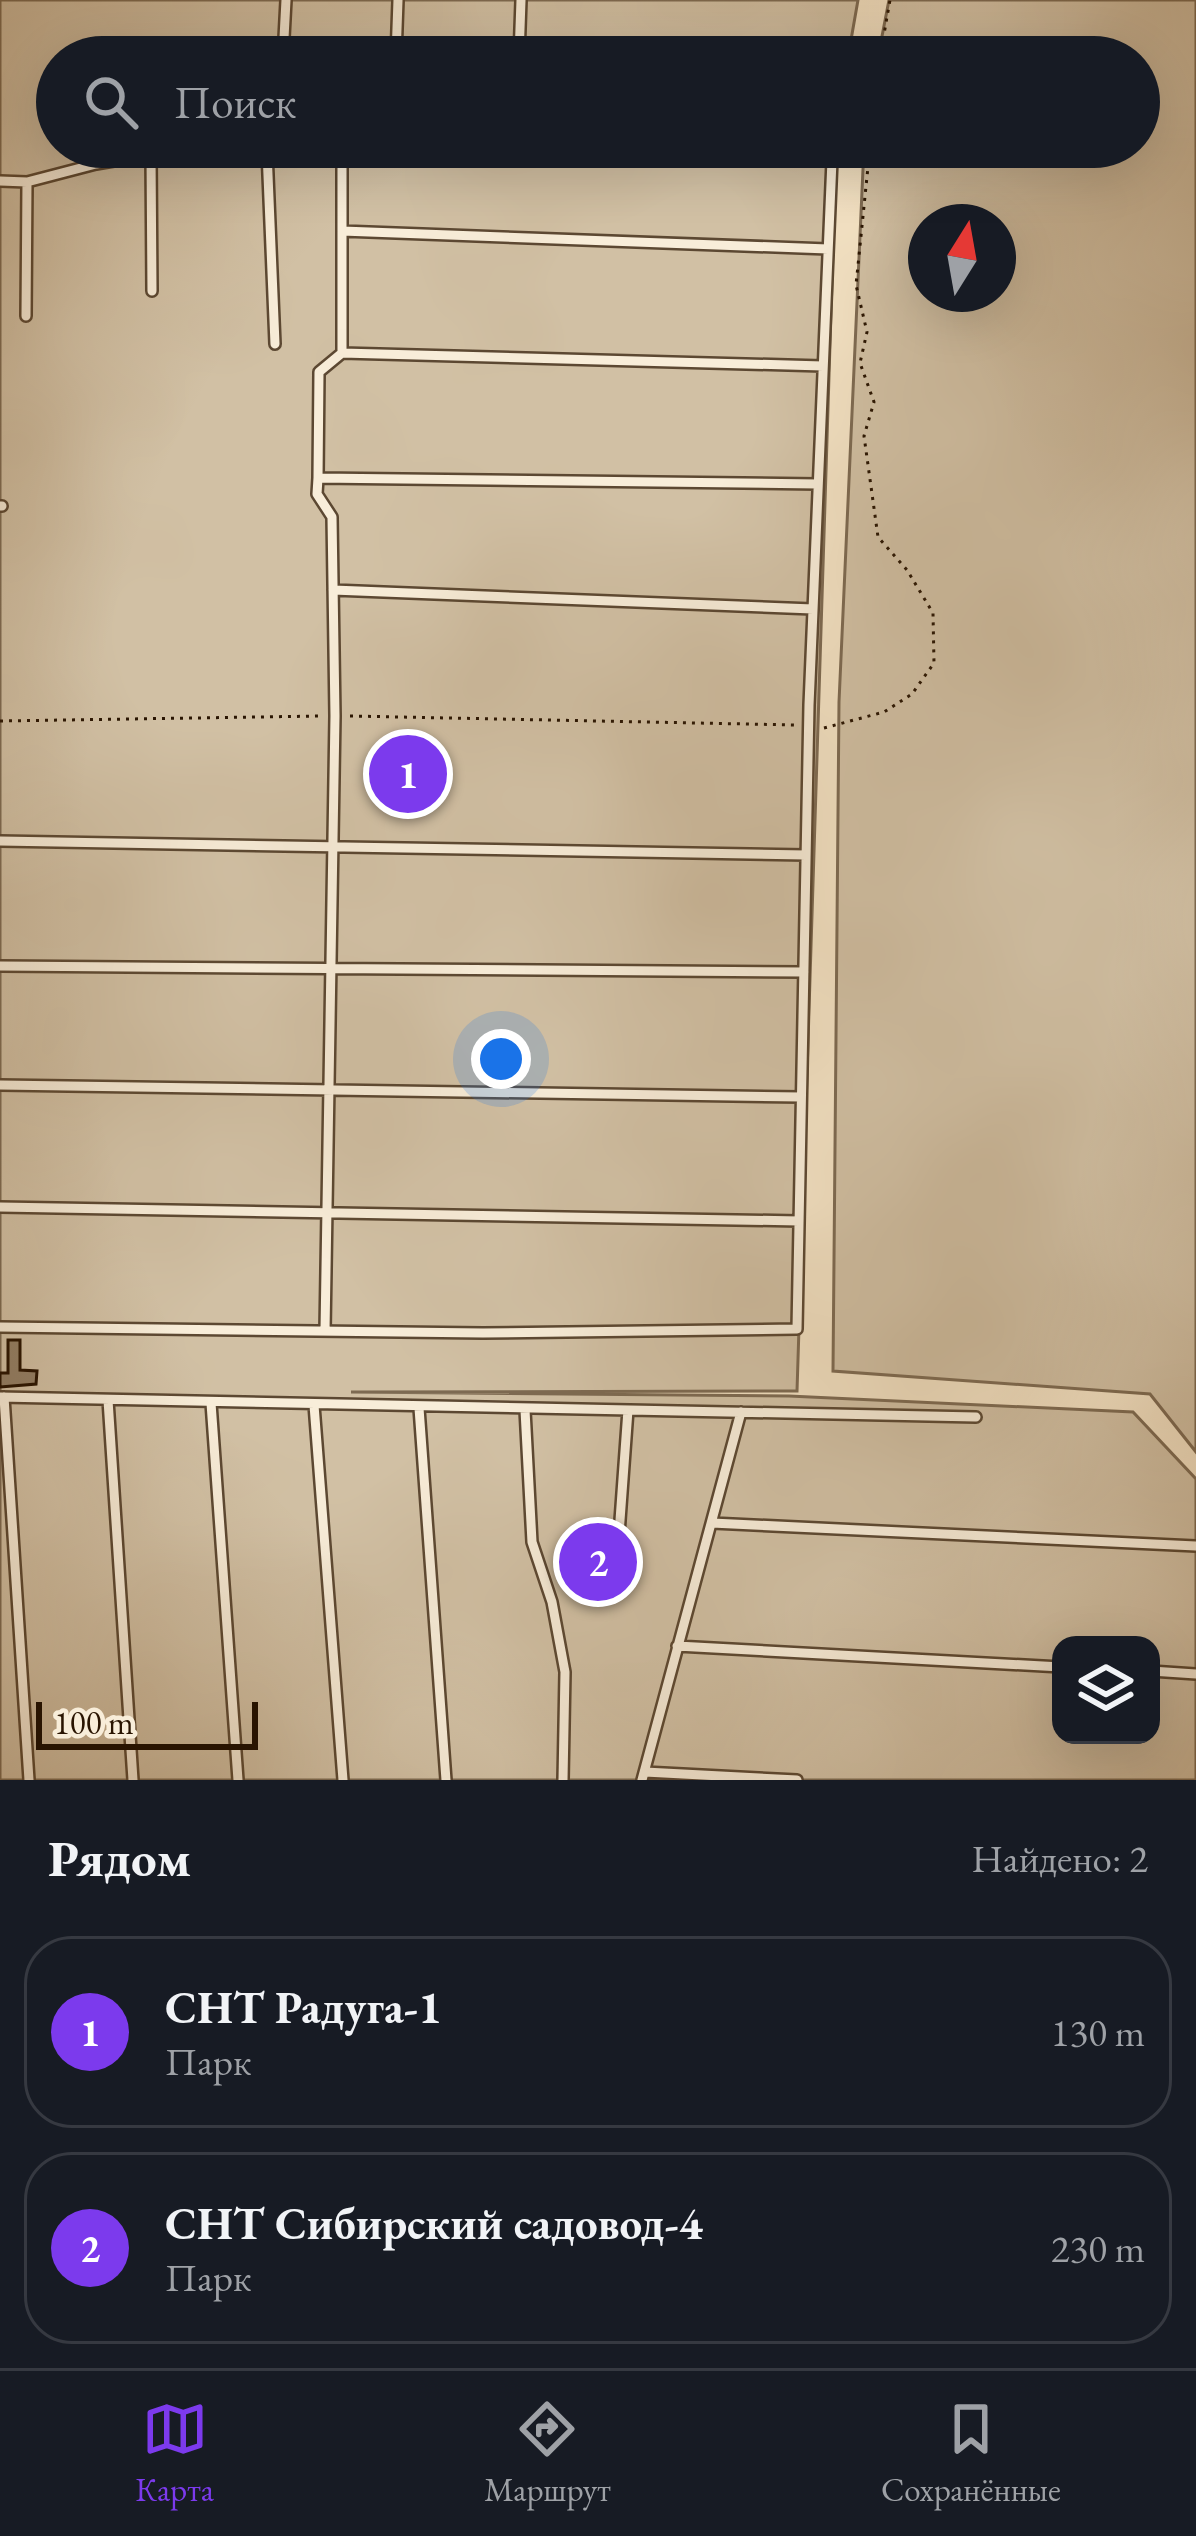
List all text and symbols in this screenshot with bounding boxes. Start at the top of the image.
search box [36,36,1160,168]
icon: search [78,69,144,135]
text: Поиск [174,73,296,131]
north arrow [908,204,1016,312]
pin: 1 [369,729,447,819]
your location [471,1029,531,1089]
pin: 2 [559,1517,637,1607]
map controls [1052,1636,1160,1744]
button: layers [1052,1636,1160,1744]
scale bar [36,1696,258,1749]
text: 100 m [54,1701,134,1744]
text: Рядом [48,1825,191,1891]
text: Найдено: 2 [971,1833,1148,1884]
text: СНТ Радуга-1 [165,1978,442,2036]
text: 1 [80,2007,100,2058]
text: 130 m [1051,2007,1145,2058]
text: Парк [165,2036,252,2087]
text: СНТ Сибирский садовод-4 [165,2194,703,2252]
text: 2 [80,2223,100,2274]
text: 230 m [1051,2223,1145,2274]
text: Парк [165,2252,252,2303]
tab: Карта [135,2396,214,2511]
tab: Маршрут [484,2396,611,2511]
tab: Сохранённые [881,2396,1061,2511]

